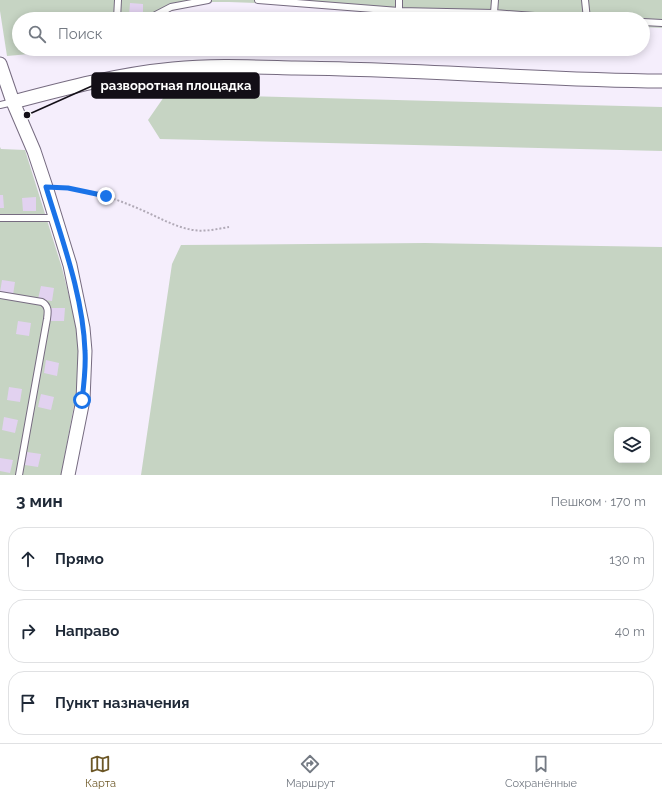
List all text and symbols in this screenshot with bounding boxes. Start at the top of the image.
search box [12,12,650,56]
icon: search [26,23,48,45]
text: Поиск [58,25,103,43]
callout: разворотная площадка [92,73,259,98]
text: разворотная площадка [100,78,252,93]
route end [97,187,115,205]
route start [73,391,91,409]
map controls [614,427,650,463]
button: layers [614,427,650,463]
text: 3 мин [16,491,63,511]
text: Пешком · 170 m [551,494,646,509]
icon: ahead [17,548,39,570]
text: Прямо [55,550,104,568]
text: 130 m [609,552,645,567]
icon: right [17,620,39,642]
text: Направо [55,622,119,640]
text: 40 m [615,624,645,639]
icon: arrive [17,692,39,714]
text: Пункт назначения [55,694,189,712]
tab: Карта [85,753,116,790]
tab: Маршрут [286,753,335,790]
tab: Сохранённые [505,753,577,790]

